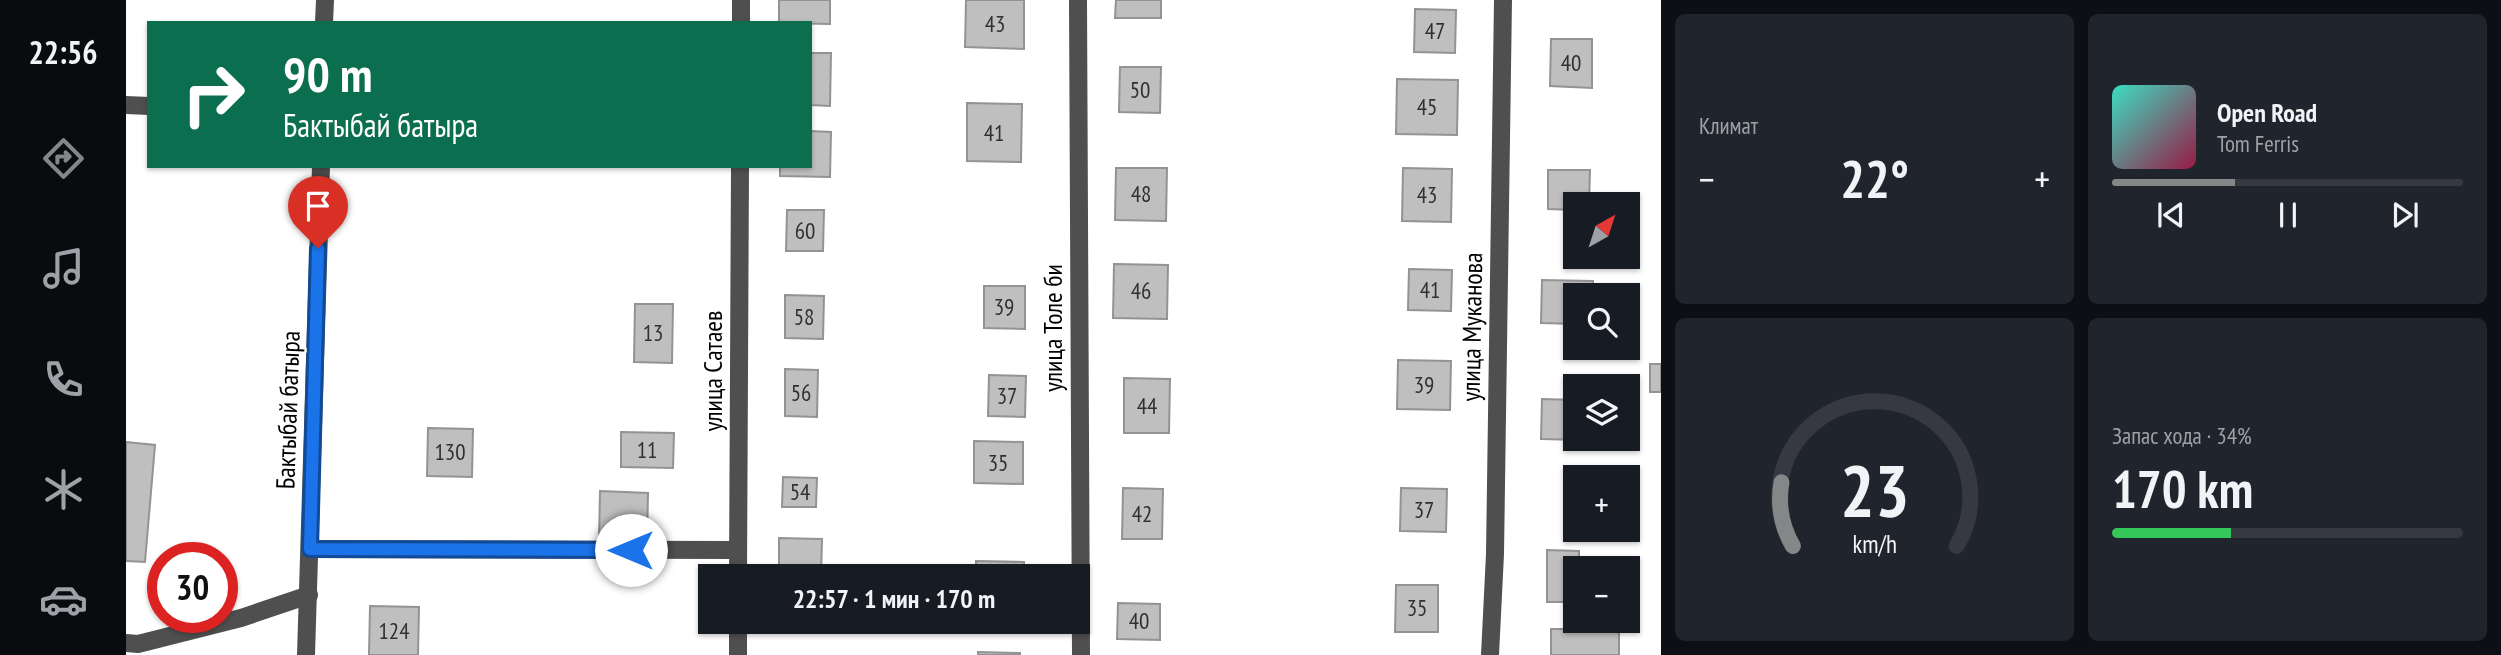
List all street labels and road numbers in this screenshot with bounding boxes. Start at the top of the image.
street label: улица Муканова [1454,252,1489,402]
street label: улица Толе би [1036,264,1069,392]
street label: улица Сатаев [696,310,729,432]
street label: Бактыбай батыра [268,330,307,490]

